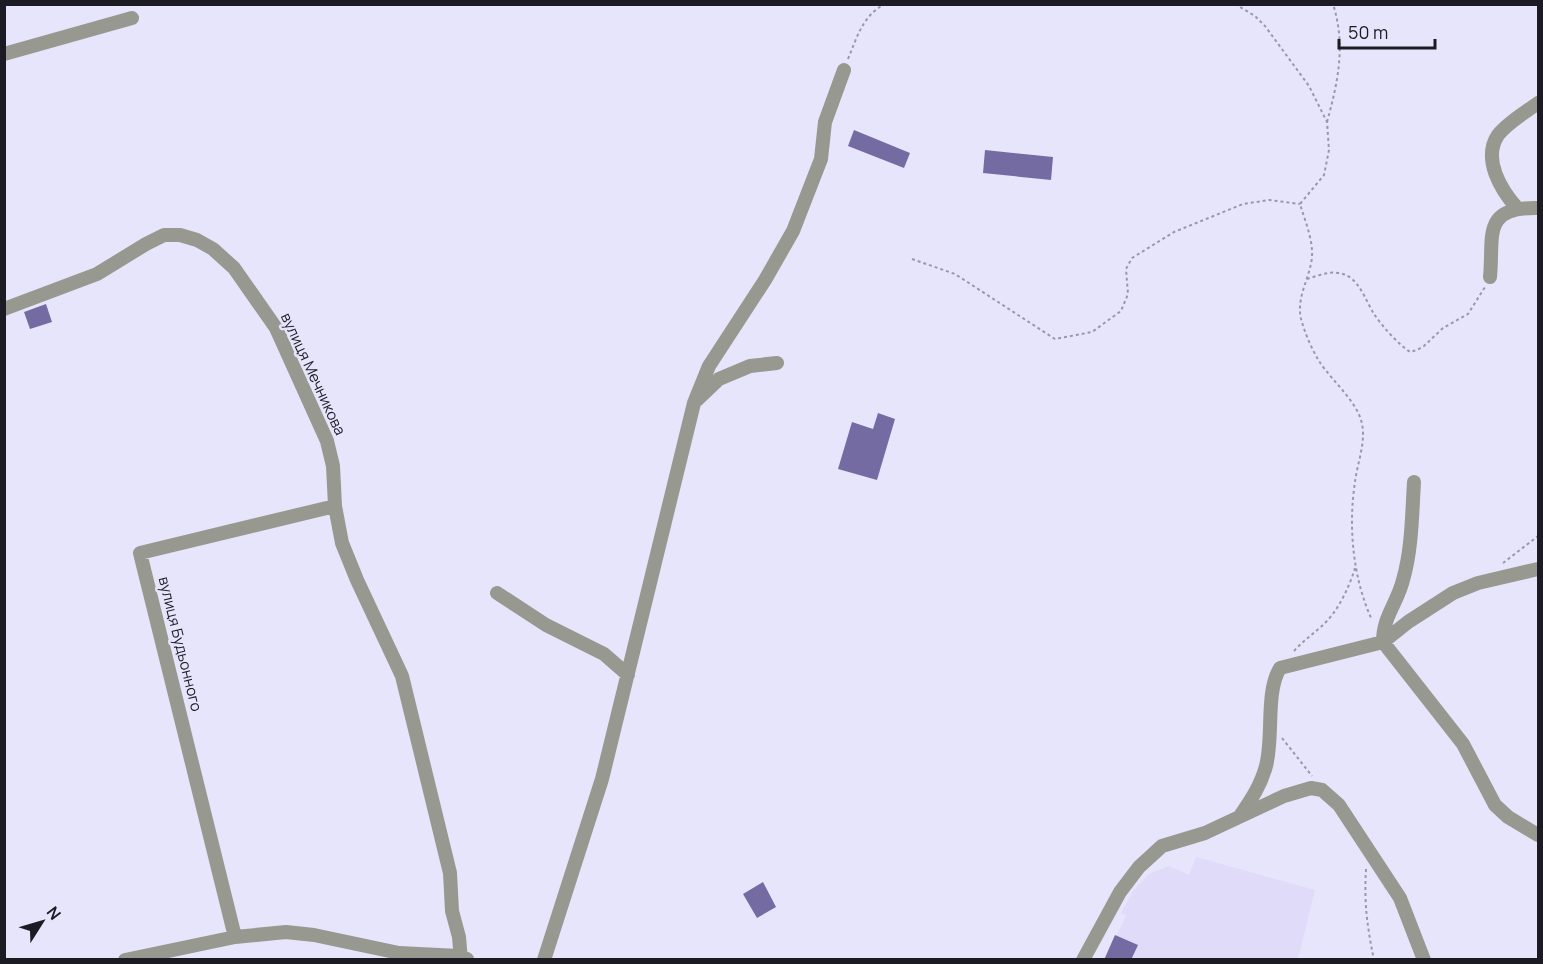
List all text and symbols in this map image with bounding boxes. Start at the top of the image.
scale bar [1339,12,1435,50]
text: 50 m [1348,20,1388,44]
street label: вулиця Мечникова [276,309,351,438]
street label: вулиця Будьонного [154,574,207,714]
north arrow [12,892,72,952]
text: N [42,902,66,924]

